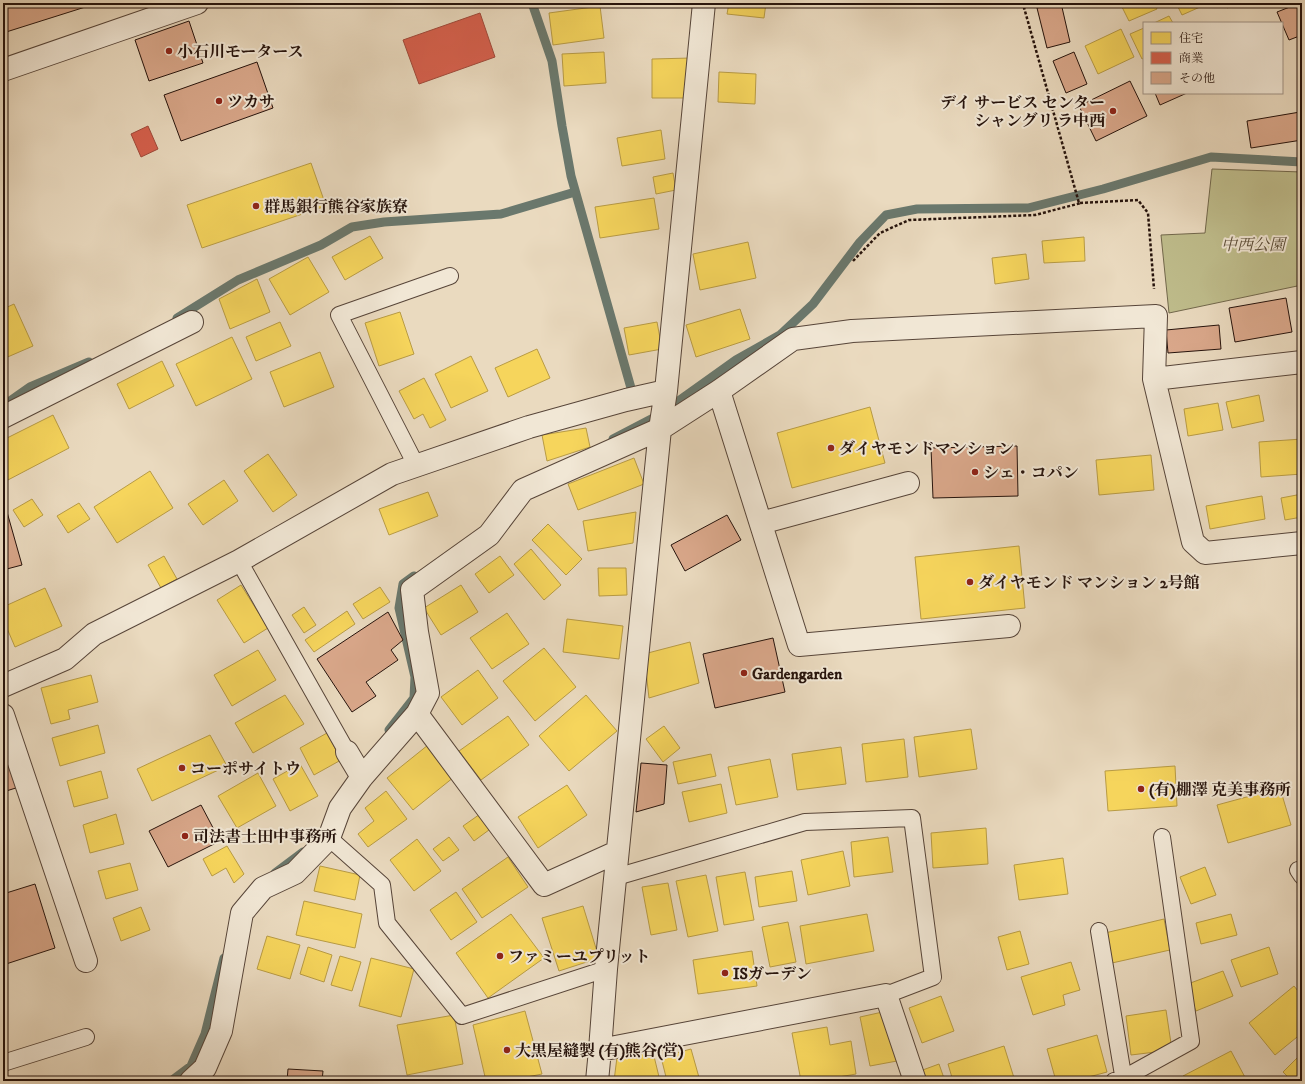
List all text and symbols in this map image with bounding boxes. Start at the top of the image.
legend [1143,22,1283,94]
text: 住宅 [1179,31,1203,46]
place label: 小石川モータース [177,42,304,62]
marker: 小石川モータース [164,46,174,56]
text: 商業 [1179,51,1203,66]
text: その他 [1179,71,1215,86]
place label: ツカサ [227,92,275,112]
place label: デイ サービス センター シャングリ ラ中西 [940,93,1105,131]
marker: ツカサ [214,96,224,106]
marker: デイ サービス センター シャングリ ラ中西 [1108,106,1118,116]
place label: 群馬銀行熊谷家族寮 [264,197,408,217]
marker: 群馬銀行熊谷家族寮 [251,201,261,211]
park label: 中西公園 [1221,235,1288,255]
place label: ダイヤモンドマンション [839,439,1014,459]
marker: ダイヤモンドマンション [826,443,836,453]
place label: シェ・コパン [983,463,1079,483]
marker: シェ・コパン [970,467,980,477]
place label: ダイヤモンド マンション 2号館 [978,573,1200,593]
marker: ダイヤモンド マンション 2号館 [965,577,975,587]
place label: Gardengarden [752,664,843,684]
marker: Gardengarden [739,668,749,678]
place label: コーポサイトウ [190,759,301,779]
marker: コーポサイトウ [177,763,187,773]
place label: (有)棚澤 克美事務所 [1149,780,1291,800]
marker: (有)棚澤 克美事務所 [1136,784,1146,794]
place label: 司法書士田中事務所 [193,827,337,847]
marker: 司法書士田中事務所 [180,831,190,841]
place label: ファミーユプリット [508,947,650,967]
marker: ファミーユプリット [495,951,505,961]
place label: ISガーデン [733,964,812,984]
marker: ISガーデン [720,968,730,978]
place label: 大黒屋縫製 (有)熊谷(営) [515,1041,684,1061]
marker: 大黒屋縫製 (有)熊谷(営) [502,1045,512,1055]

